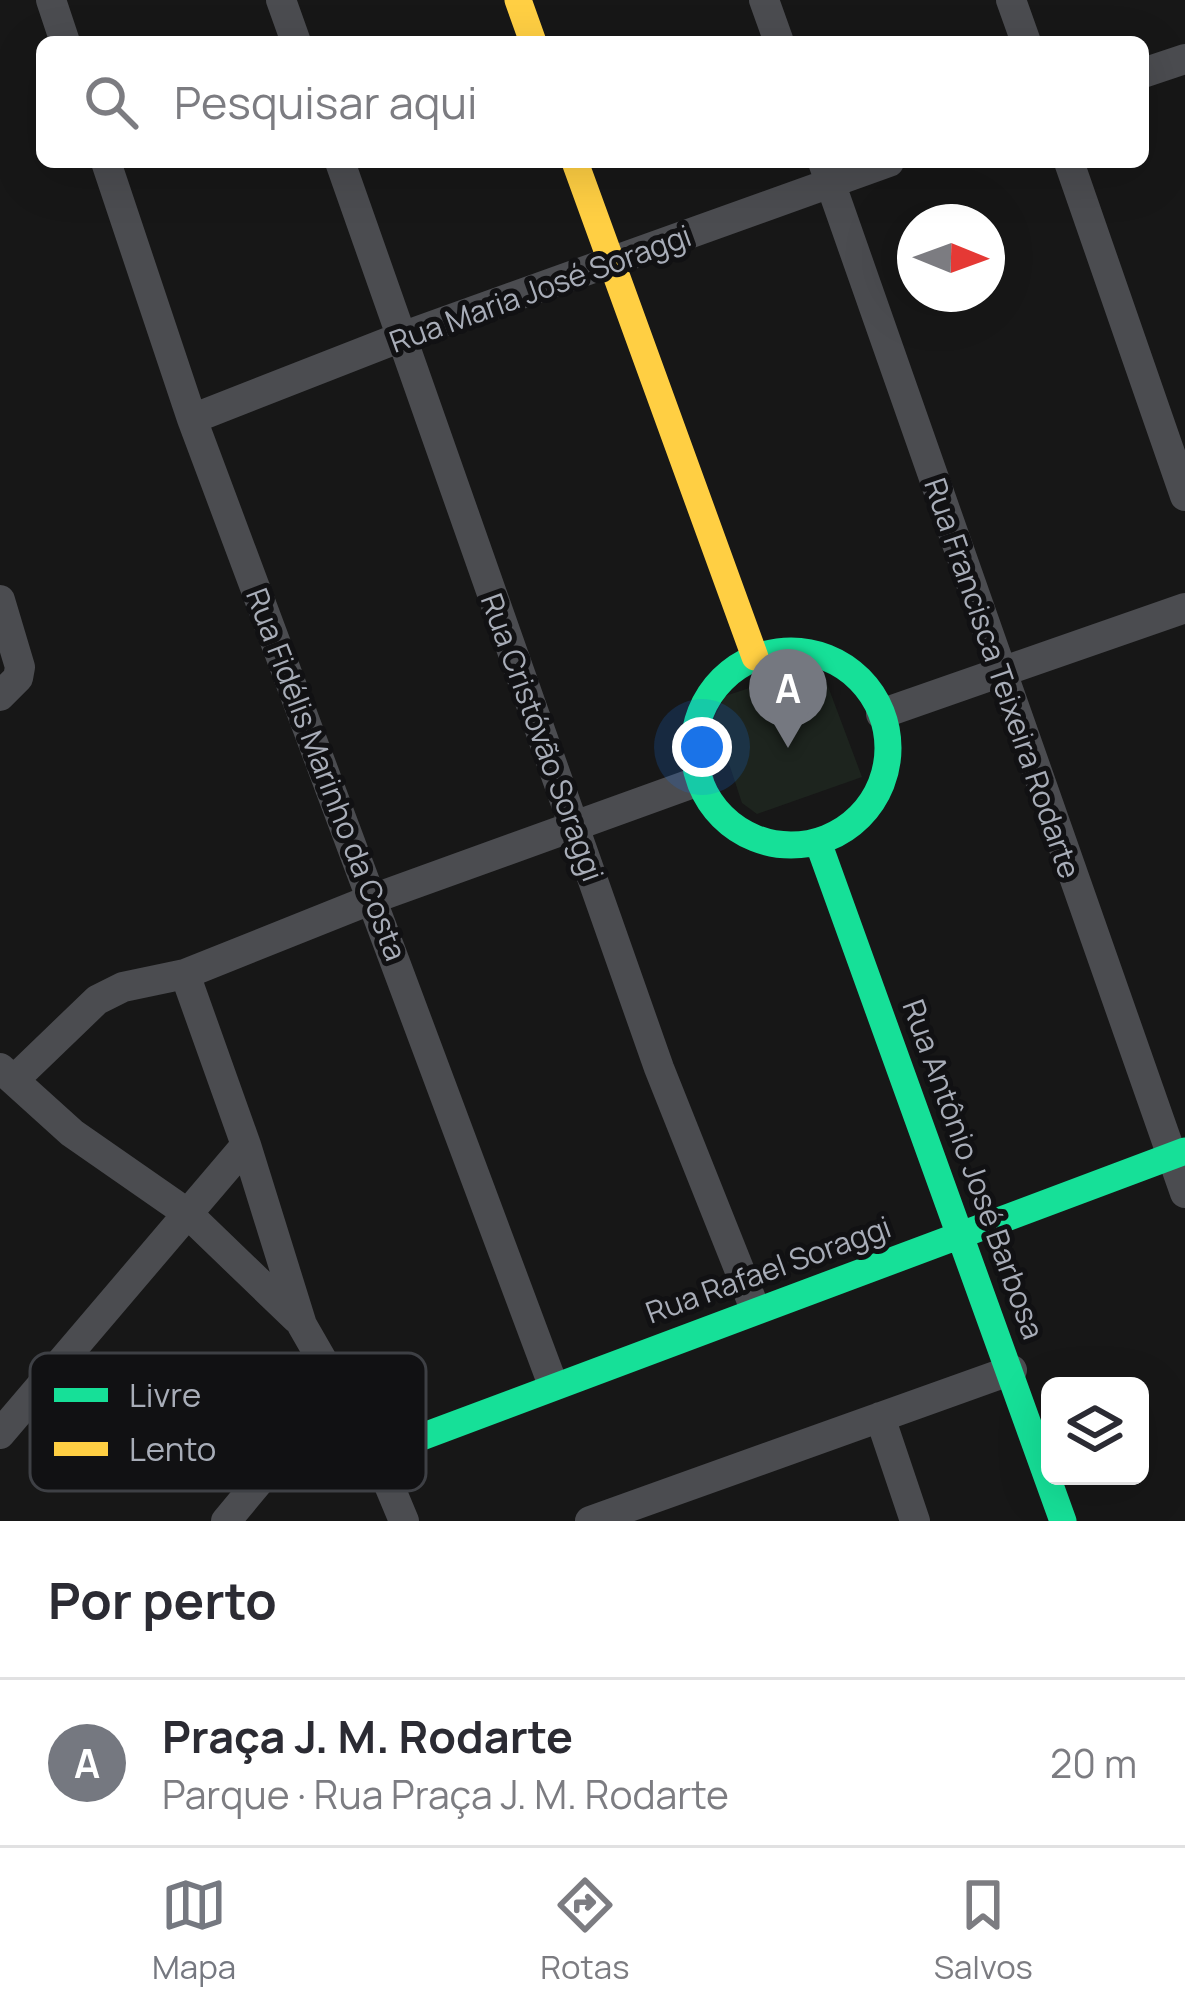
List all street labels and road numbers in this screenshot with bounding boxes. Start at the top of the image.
street label: Rua Maria José Soraggi [383,214,697,362]
street label: Rua Francisca Teixeira Rodarte [915,472,1091,884]
street label: Rua Fidélis Marinho da Costa [237,582,417,966]
street label: Rua Cristóvão Soraggi [472,587,614,887]
street label: Rua Antônio José Barbosa [893,994,1055,1344]
street label: Rua Rafael Soraggi [640,1206,896,1332]

